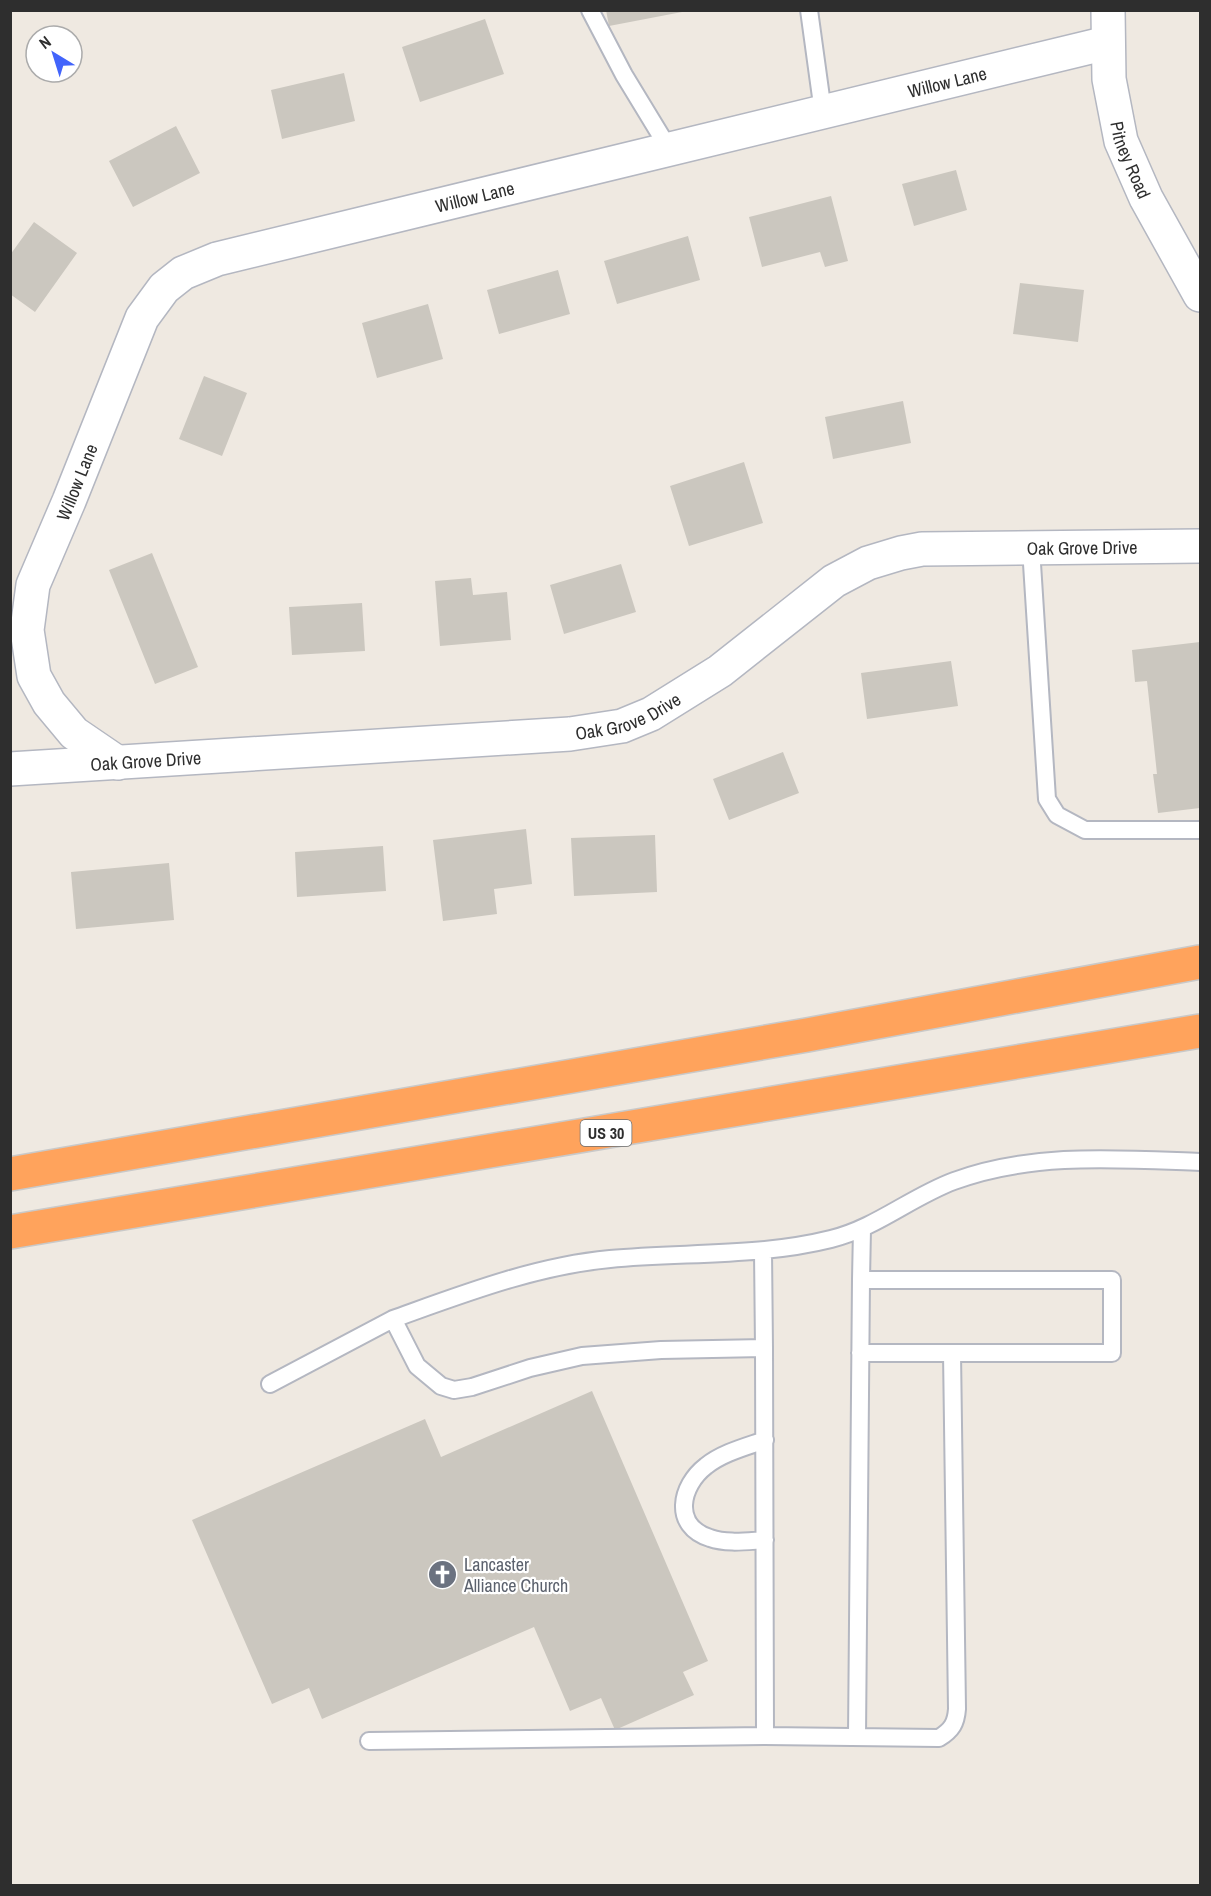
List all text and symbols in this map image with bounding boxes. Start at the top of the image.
north arrow [24,24,84,84]
text: N [34,31,55,54]
street label: Willow Lane [905,60,989,103]
street label: Pitney Road [1105,119,1157,202]
street label: Willow Lane [433,175,517,218]
street label: Willow Lane [50,440,103,524]
street label: Oak Grove Drive [1026,534,1138,560]
street label: Oak Grove Drive [574,686,685,746]
street label: Oak Grove Drive [90,745,202,776]
road number: US 30 [580,1120,632,1146]
place label: Lancaster Alliance Church [463,1552,568,1598]
church icon: Lancaster Alliance Church [427,1558,459,1590]

